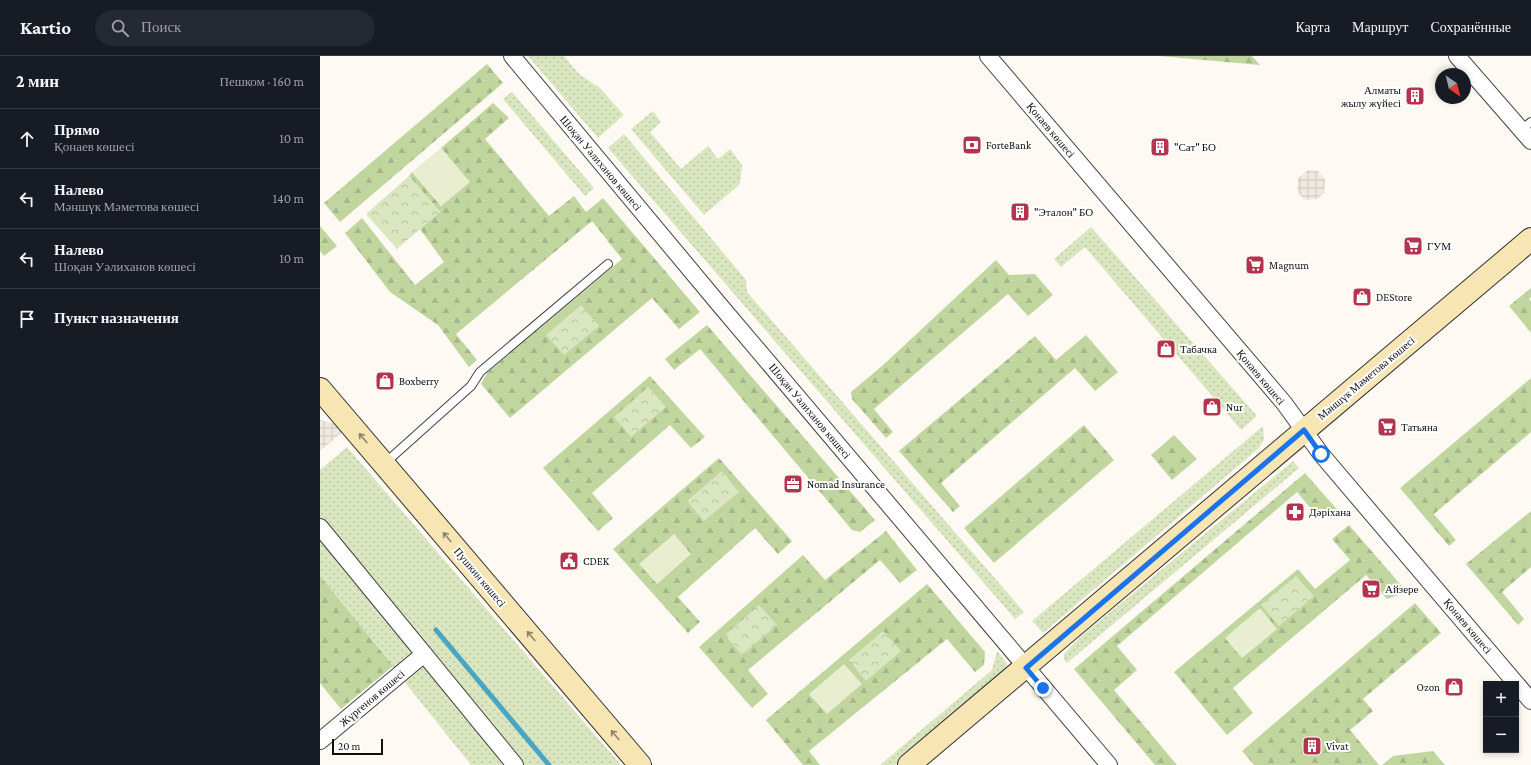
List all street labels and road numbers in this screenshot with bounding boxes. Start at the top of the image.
street label: Қонаев көшесі [1024,100,1078,160]
street label: Шоқан Уәлиханов көшесі [558,113,644,213]
street label: Мәншүк Мәметова көшесі [1315,334,1417,422]
street label: Қонаев көшесі [1234,347,1288,407]
street label: Шоқан Уәлиханов көшесі [767,361,853,461]
street label: Пушкин көшесі [452,545,508,609]
street label: Қонаев көшесі [1441,596,1495,656]
street label: Жүргенов көшесі [337,667,407,729]

